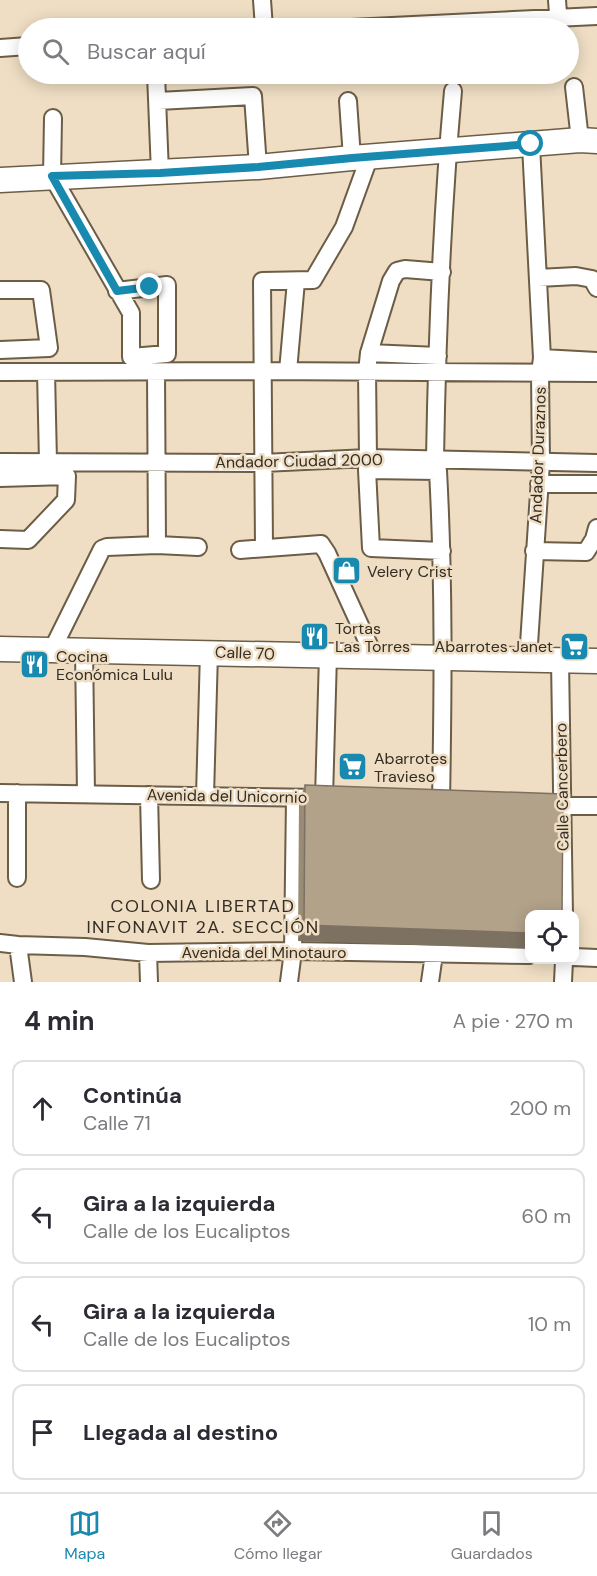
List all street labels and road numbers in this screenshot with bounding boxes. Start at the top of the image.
street label: Andador Duraznos [525,386,551,524]
street label: Andador Ciudad 2000 [215,449,383,473]
street label: Calle 70 [215,641,275,665]
street label: Calle Cancerbero [550,723,574,851]
street label: Avenida del Unicornio [147,784,307,808]
street label: Avenida del Minotauro [182,942,346,963]

